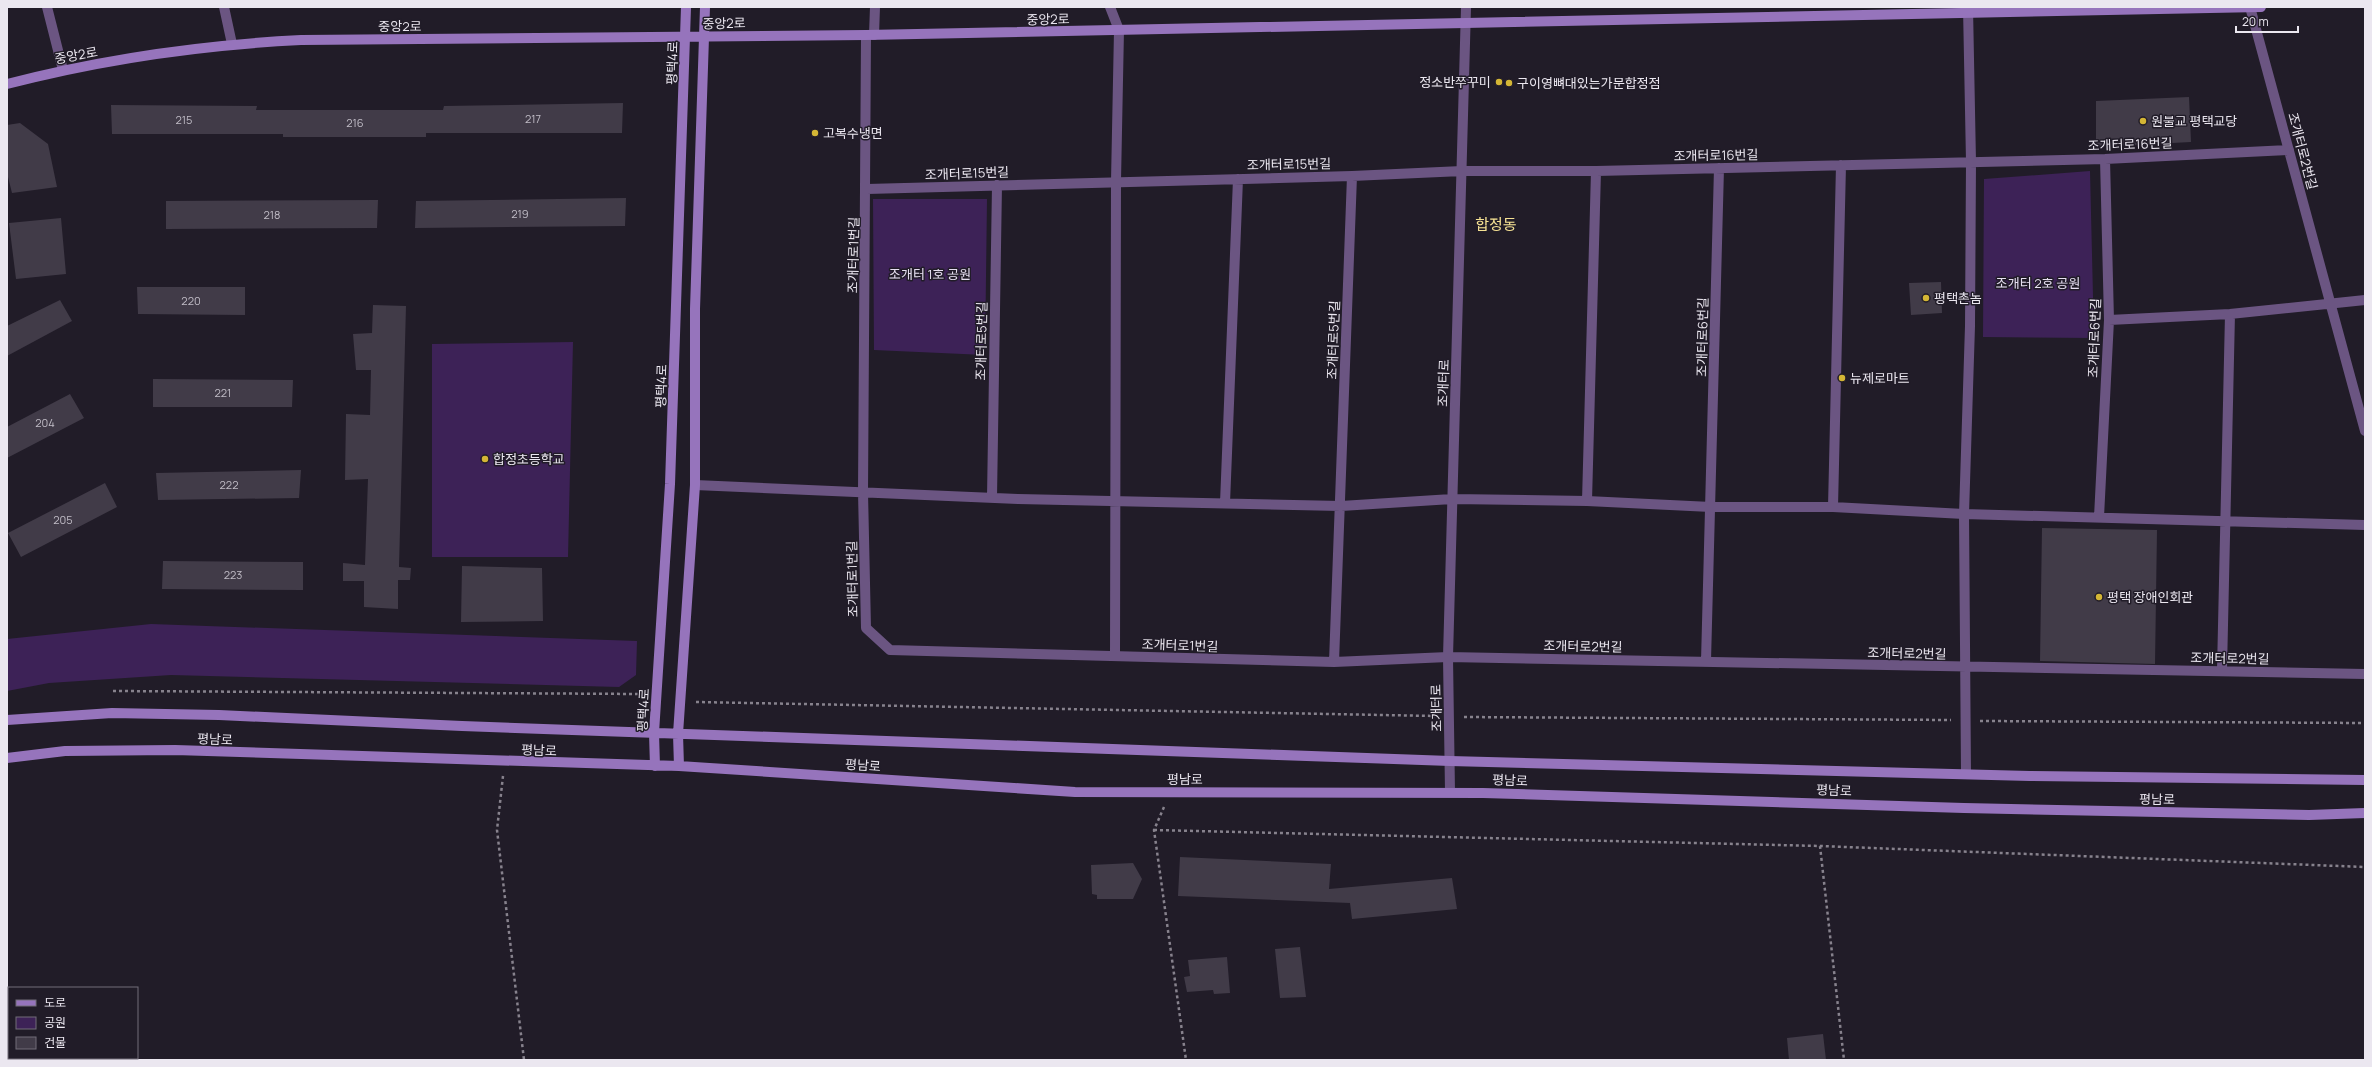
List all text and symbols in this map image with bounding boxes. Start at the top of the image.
scale bar [2236,8,2298,34]
street label: 중앙2로 [1026,10,1070,28]
text: 20 m [2242,13,2269,30]
street label: 중앙2로 [702,14,746,32]
street label: 중앙2로 [378,17,422,35]
street label: 평택4로 [662,41,682,85]
street label: 중앙2로 [53,42,99,68]
place label: 정소반쭈꾸미 [1419,73,1491,91]
place label: 구이영뼈대있는가문합정점 [1517,74,1661,92]
marker: 정소반쭈꾸미 [1494,77,1504,87]
marker: 구이영뼈대있는가문합정점 [1504,78,1514,88]
street label: 조개터로2번길 [2284,110,2322,192]
house number: 217 [525,111,541,126]
house number: 215 [176,112,192,127]
place label: 원불교 평택교당 [2151,112,2237,130]
house number: 216 [346,115,364,130]
marker: 원불교 평택교당 [2138,116,2148,126]
place label: 고복수냉면 [823,124,883,142]
marker: 고복수냉면 [810,128,820,138]
street label: 조개터로16번길 [2087,134,2173,154]
street label: 조개터로16번길 [1673,145,1759,165]
street label: 조개터로15번길 [1247,154,1331,174]
street label: 조개터로15번길 [925,163,1009,183]
house number: 219 [511,206,529,221]
house number: 218 [264,207,280,222]
district label: 합정동 [1475,214,1517,235]
street label: 조개터로1번길 [843,216,863,294]
park label: 조개터 1호 공원 [889,265,971,283]
park label: 조개터 2호 공원 [1996,274,2080,292]
place label: 평택촌놈 [1934,289,1982,307]
house number: 220 [181,293,201,308]
marker: 평택촌놈 [1921,293,1931,303]
street label: 조개터로6번길 [1692,297,1712,377]
street label: 조개터로6번길 [2084,298,2104,378]
street label: 조개터로5번길 [1323,300,1343,380]
street label: 조개터로5번길 [971,301,991,381]
street label: 조개터로 [1433,359,1453,407]
street label: 평택4로 [651,364,671,408]
place label: 뉴제로마트 [1850,369,1910,387]
marker: 뉴제로마트 [1837,373,1847,383]
house number: 221 [215,385,231,400]
house number: 204 [35,415,55,430]
place label: 합정초등학교 [493,450,565,468]
marker: 합정초등학교 [480,454,490,464]
house number: 222 [220,477,238,492]
house number: 205 [53,512,73,527]
street label: 조개터로1번길 [842,540,862,618]
house number: 223 [224,567,242,582]
place label: 평택 장애인회관 [2107,588,2193,606]
marker: 평택 장애인회관 [2094,592,2104,602]
street label: 조개터로1번길 [1141,635,1219,655]
street label: 조개터로2번길 [1543,636,1623,656]
street label: 조개터로2번길 [1867,643,1947,663]
street label: 조개터로2번길 [2190,648,2270,668]
street label: 조개터로 [1427,684,1445,732]
street label: 평택4로 [633,688,653,732]
street label: 평남로 [197,729,233,749]
street label: 평남로 [521,740,557,760]
street label: 평남로 [844,755,882,775]
street label: 평남로 [1167,770,1203,788]
street label: 평남로 [1492,770,1528,790]
street label: 평남로 [1816,780,1852,800]
street label: 평남로 [2139,790,2175,808]
legend [8,987,138,1059]
text: 도로 [44,994,66,1011]
text: 공원 [44,1014,66,1031]
text: 건물 [44,1034,66,1051]

